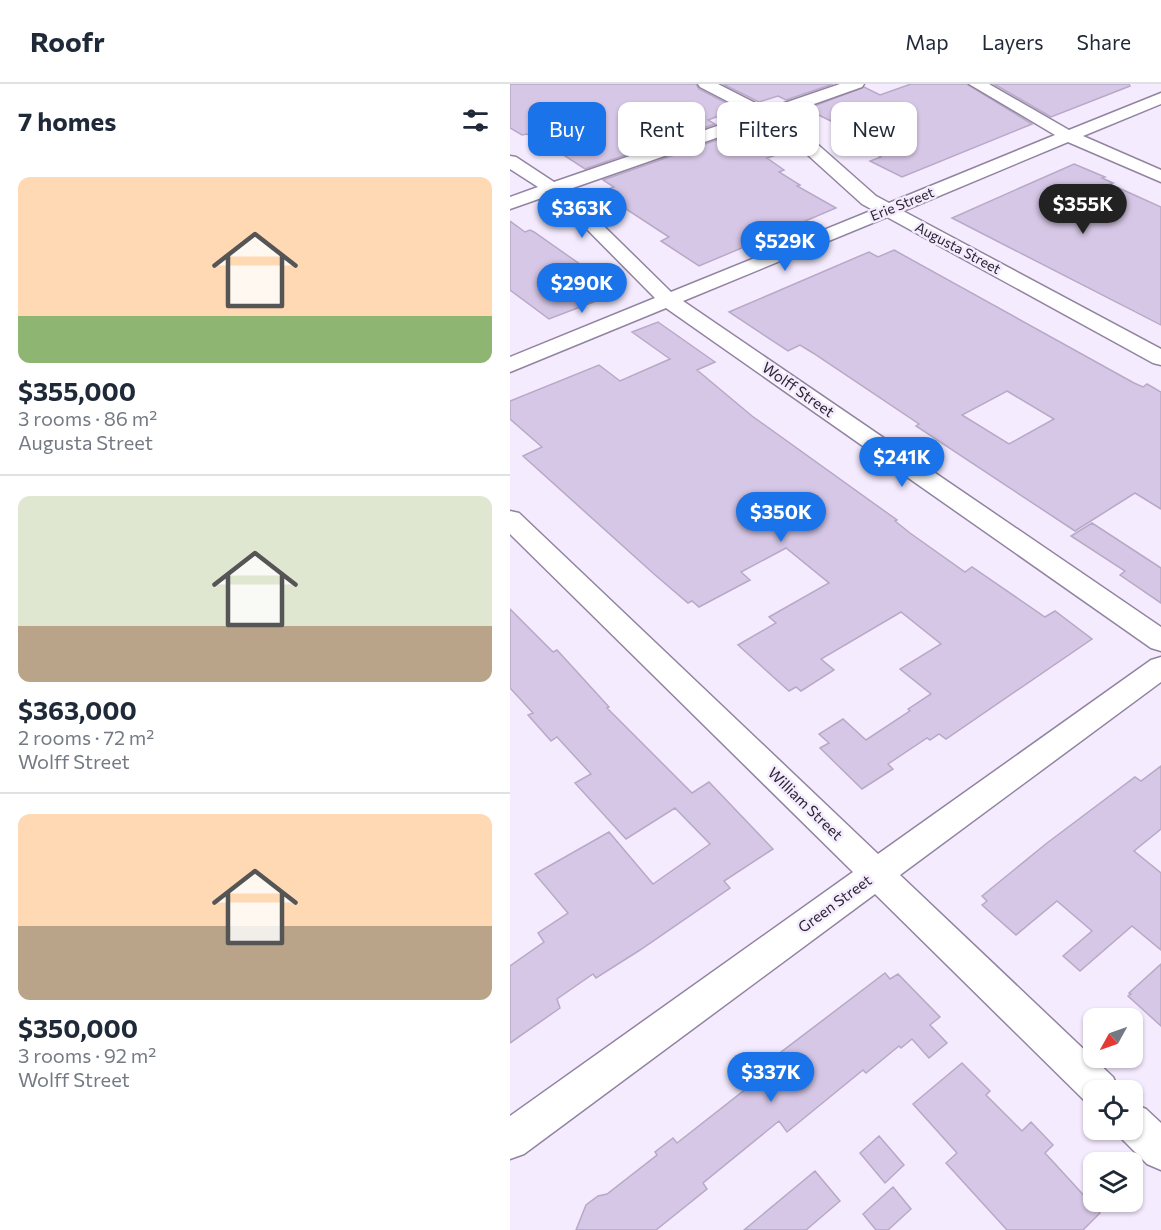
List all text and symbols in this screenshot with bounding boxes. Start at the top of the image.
text: Roofr [30,24,105,58]
text: Map [905,29,949,54]
text: Layers [982,29,1044,54]
text: Share [1077,29,1131,54]
chip: Buy [528,102,606,156]
chip: Rent [618,102,705,156]
chip: Filters [717,102,819,156]
chip: New [831,102,917,156]
icon: filters [459,104,492,137]
text: 7 homes [18,105,116,136]
street label: Erie Street [868,183,936,224]
pin: $355K [1041,184,1125,235]
pin: $363K [540,188,624,239]
text: $355K [1053,191,1113,215]
text: $363K [552,195,612,219]
icon: home [201,216,309,324]
street label: Augusta Street [913,218,1004,277]
pin: $529K [743,221,827,272]
text: $529K [755,228,815,252]
pin: $290K [540,263,624,314]
text: $290K [551,270,613,294]
street label: Wolff Street [759,358,838,421]
text: $355,000 [18,375,136,406]
text: 3 rooms · 86 m² [18,406,157,430]
text: Augusta Street [18,430,153,454]
pin: $241K [860,437,944,488]
text: $241K [873,444,931,468]
pin: $350K [739,492,823,543]
text: $350K [750,499,812,523]
icon: home [201,535,309,643]
text: $363,000 [18,694,137,725]
text: 2 rooms · 72 m² [18,725,154,749]
text: Wolff Street [18,749,130,773]
street label: William Street [765,763,847,843]
icon: home [201,853,309,961]
street label: Green Street [794,871,875,936]
north arrow [1083,1008,1143,1068]
map controls [1083,1008,1143,1212]
text: $350,000 [18,1012,138,1043]
text: 3 rooms · 92 m² [18,1043,156,1067]
pin: $337K [729,1052,813,1103]
text: $337K [741,1059,801,1083]
text: Wolff Street [18,1067,130,1091]
button: locate [1083,1080,1143,1140]
button: layers [1083,1152,1143,1212]

